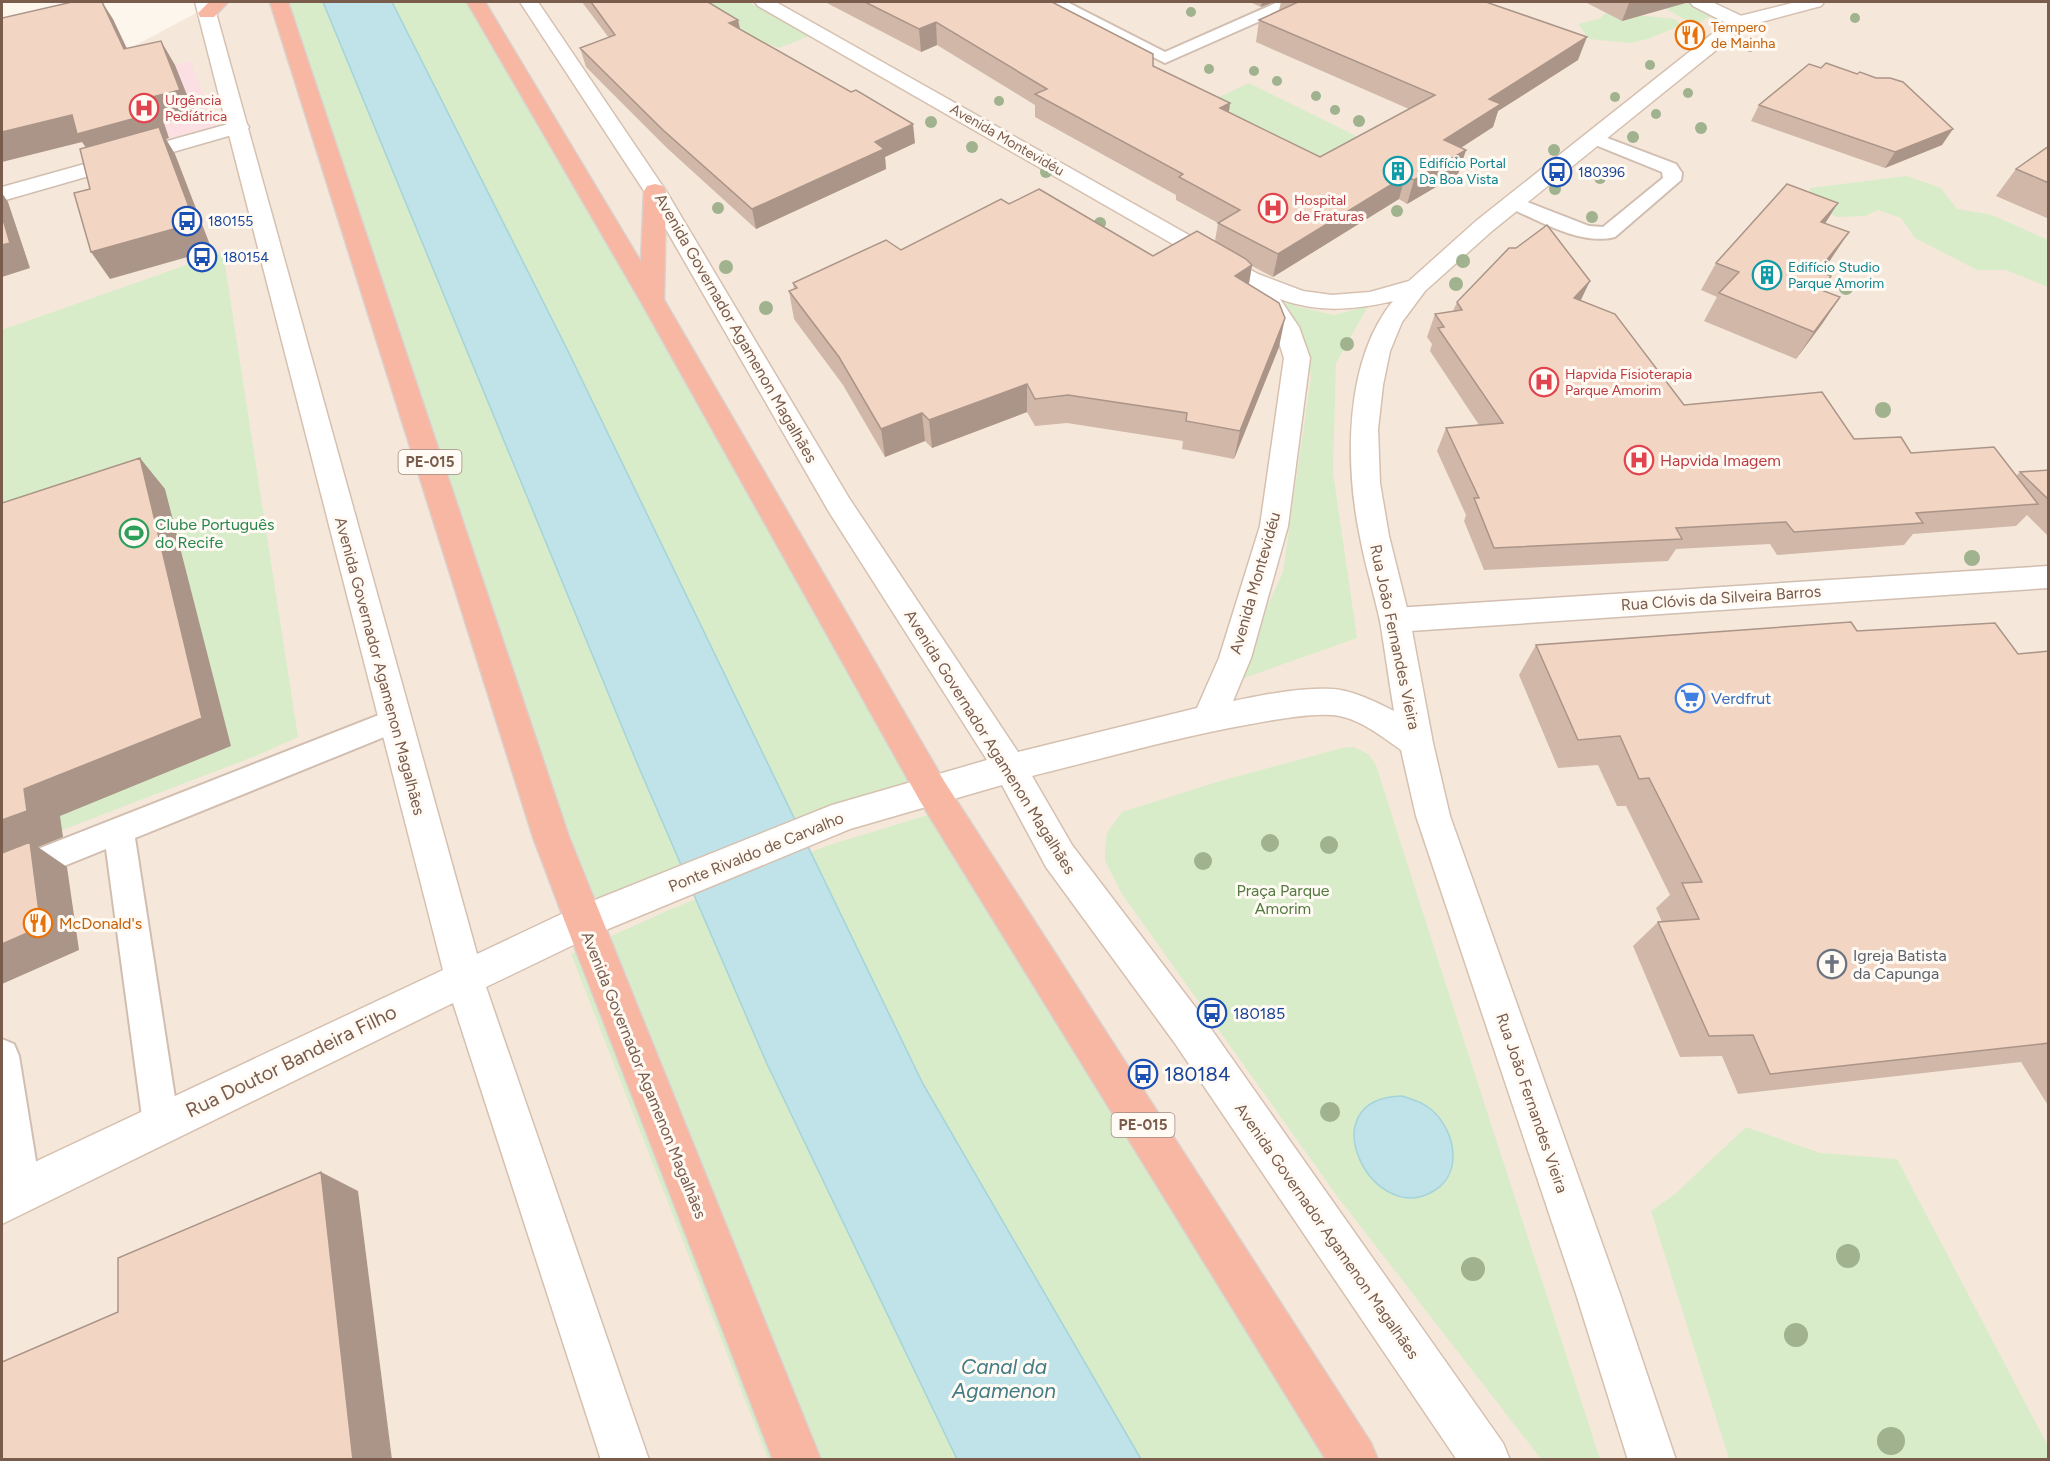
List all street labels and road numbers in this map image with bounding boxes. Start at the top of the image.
street label: Avenida Montevidéu [947,100,1067,180]
street label: Avenida Governador Agamenon Magalhães [651,190,821,466]
road number: PE-015 [398,450,462,474]
street label: Avenida Montevidéu [1226,510,1284,656]
street label: Avenida Governador Agamenon Magalhães [331,515,429,817]
street label: Rua João Fernandes Vieira [1366,543,1424,731]
street label: Rua Clóvis da Silveira Barros [1620,582,1822,614]
street label: Avenida Governador Agamenon Magalhães [900,606,1080,878]
street label: Ponte Rivaldo de Carvalho [666,808,846,896]
street label: Avenida Governador Agamenon Magalhães [577,929,711,1221]
street label: Rua Doutor Bandeira Filho [182,999,400,1123]
street label: Rua João Fernandes Vieira [1492,1011,1572,1195]
street label: Avenida Governador Agamenon Magalhães [1231,1099,1423,1363]
road number: PE-015 [1112,1113,1174,1137]

